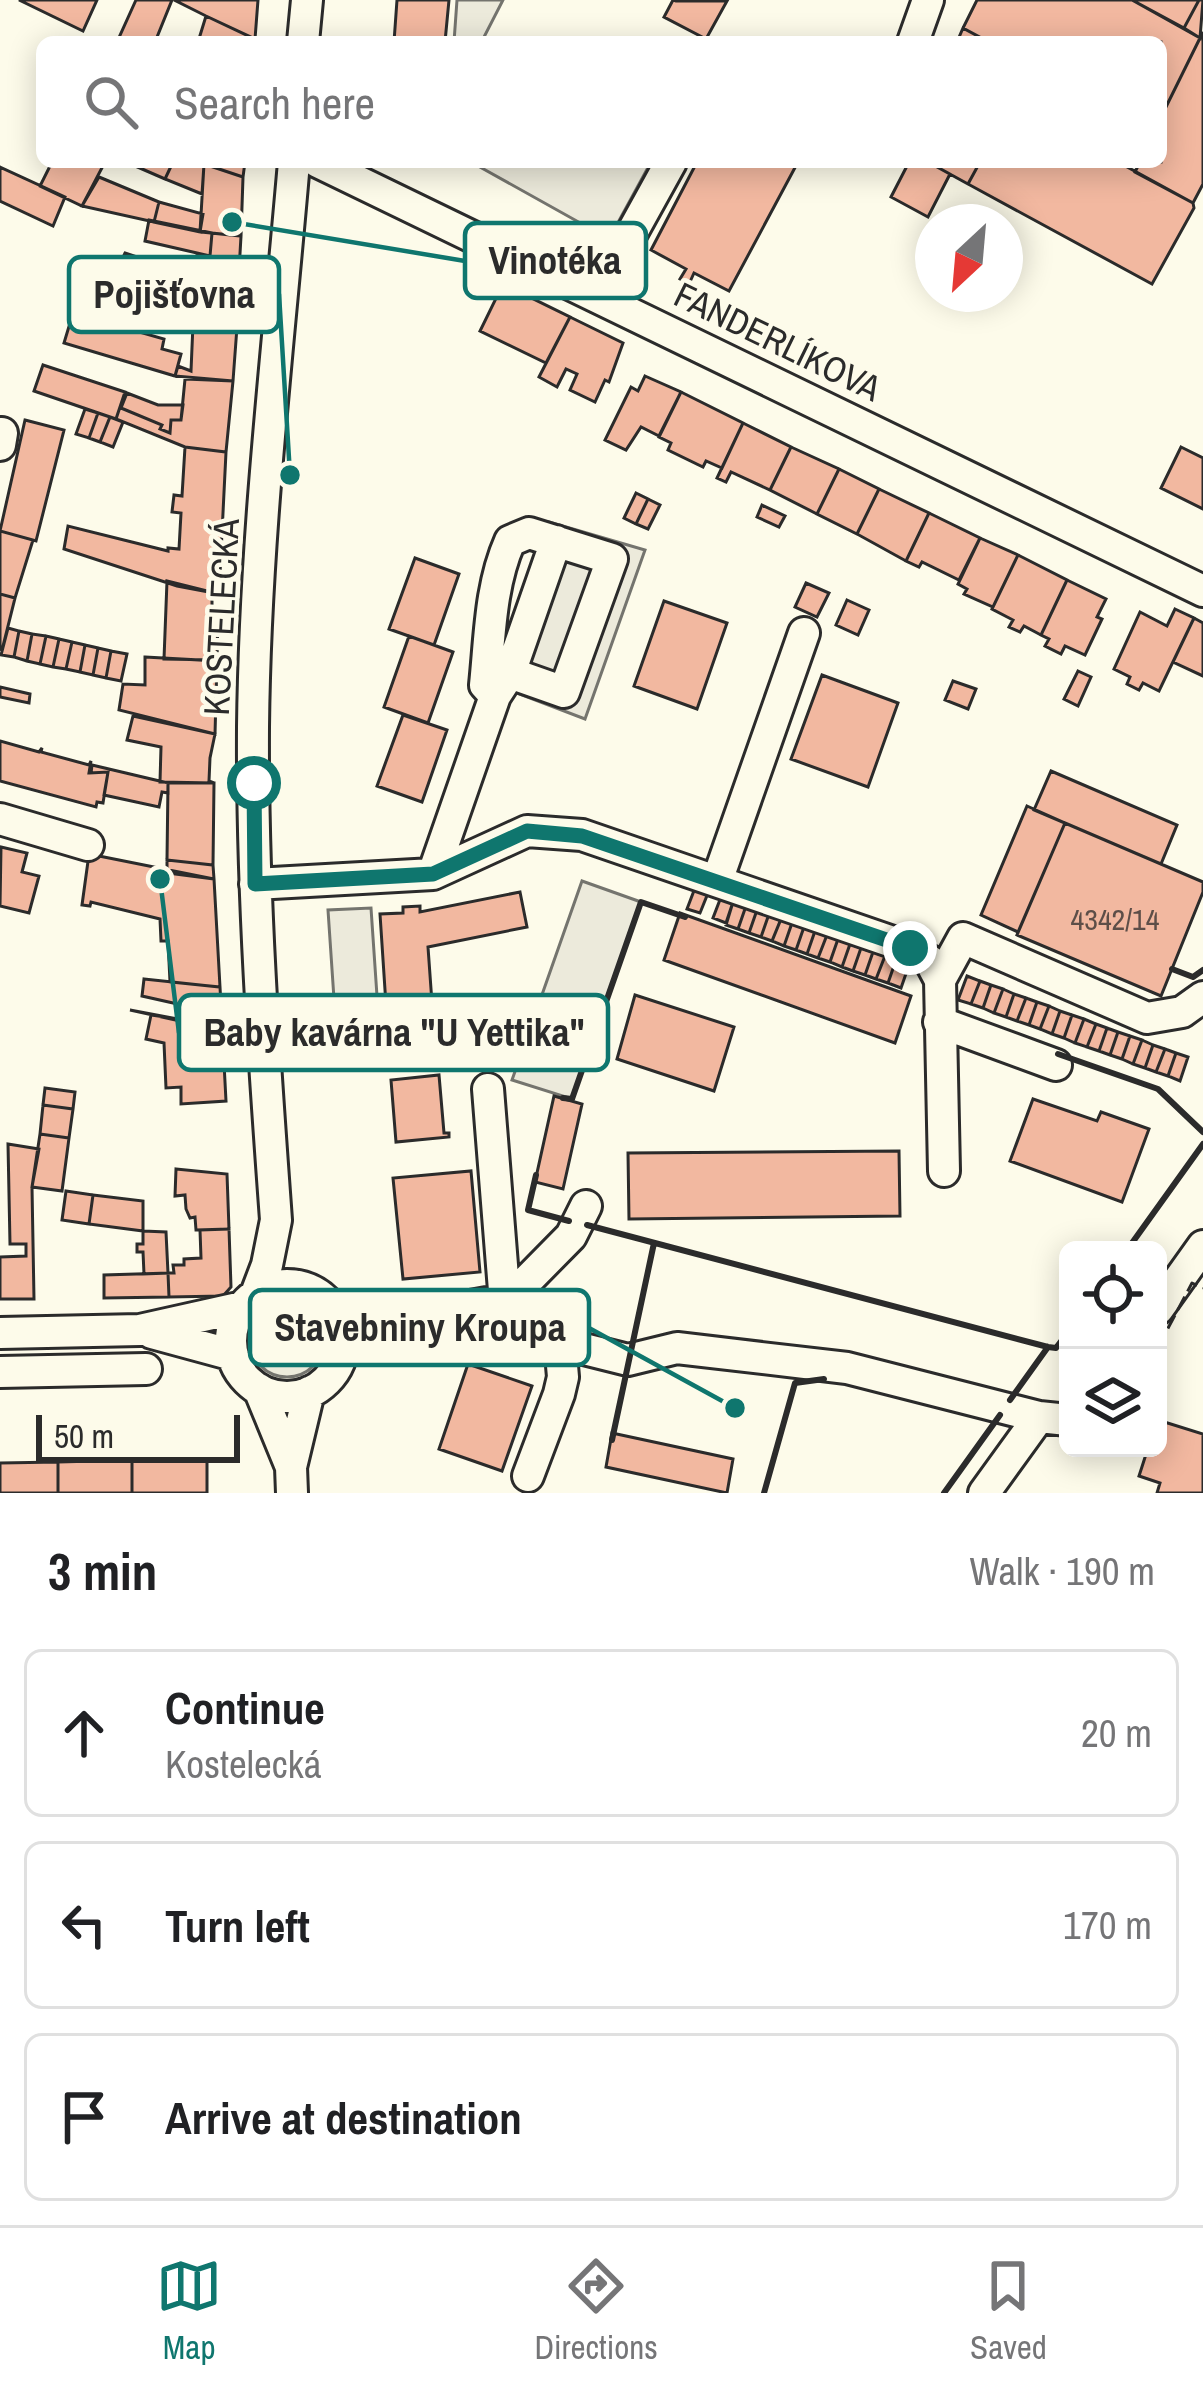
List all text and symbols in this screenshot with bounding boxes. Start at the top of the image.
search box [36,36,1167,168]
icon: search [78,69,144,135]
text: Search here [174,72,375,133]
north arrow [915,204,1023,312]
callout: Vinotéka [465,223,646,298]
text: Vinotéka [489,234,622,286]
callout: Pojišťovna [69,257,279,332]
text: Pojišťovna [93,268,255,320]
street label: FANDERLÍKOVA [667,270,890,412]
street label: KOSTELECKÁ [192,517,250,717]
route start [227,756,281,810]
house number: 4342/14 [1071,899,1160,939]
route end [883,921,937,975]
callout: Baby kavárna "U Yettika" [179,995,608,1070]
text: Baby kavárna "U Yettika" [203,1006,585,1058]
map controls [1059,1241,1167,1457]
button: locate [1059,1241,1167,1349]
callout: Stavebniny Kroupa [250,1290,589,1365]
text: Stavebniny Kroupa [274,1301,566,1353]
button: layers [1059,1349,1167,1457]
scale bar [36,1409,240,1462]
text: 50 m [54,1414,114,1458]
text: 3 min [48,1537,157,1606]
text: Walk · 190 m [970,1545,1155,1597]
text: Continue [165,1677,325,1738]
icon: ahead [51,1700,117,1766]
text: 20 m [1081,1707,1152,1759]
text: Kostelecká [165,1738,321,1790]
icon: left [51,1892,117,1958]
text: Turn left [165,1895,310,1956]
text: 170 m [1063,1899,1152,1951]
icon: arrive [51,2084,117,2150]
text: Arrive at destination [165,2087,522,2148]
tab: Map [156,2253,222,2369]
tab: Directions [534,2253,658,2369]
tab: Saved [970,2253,1047,2369]

